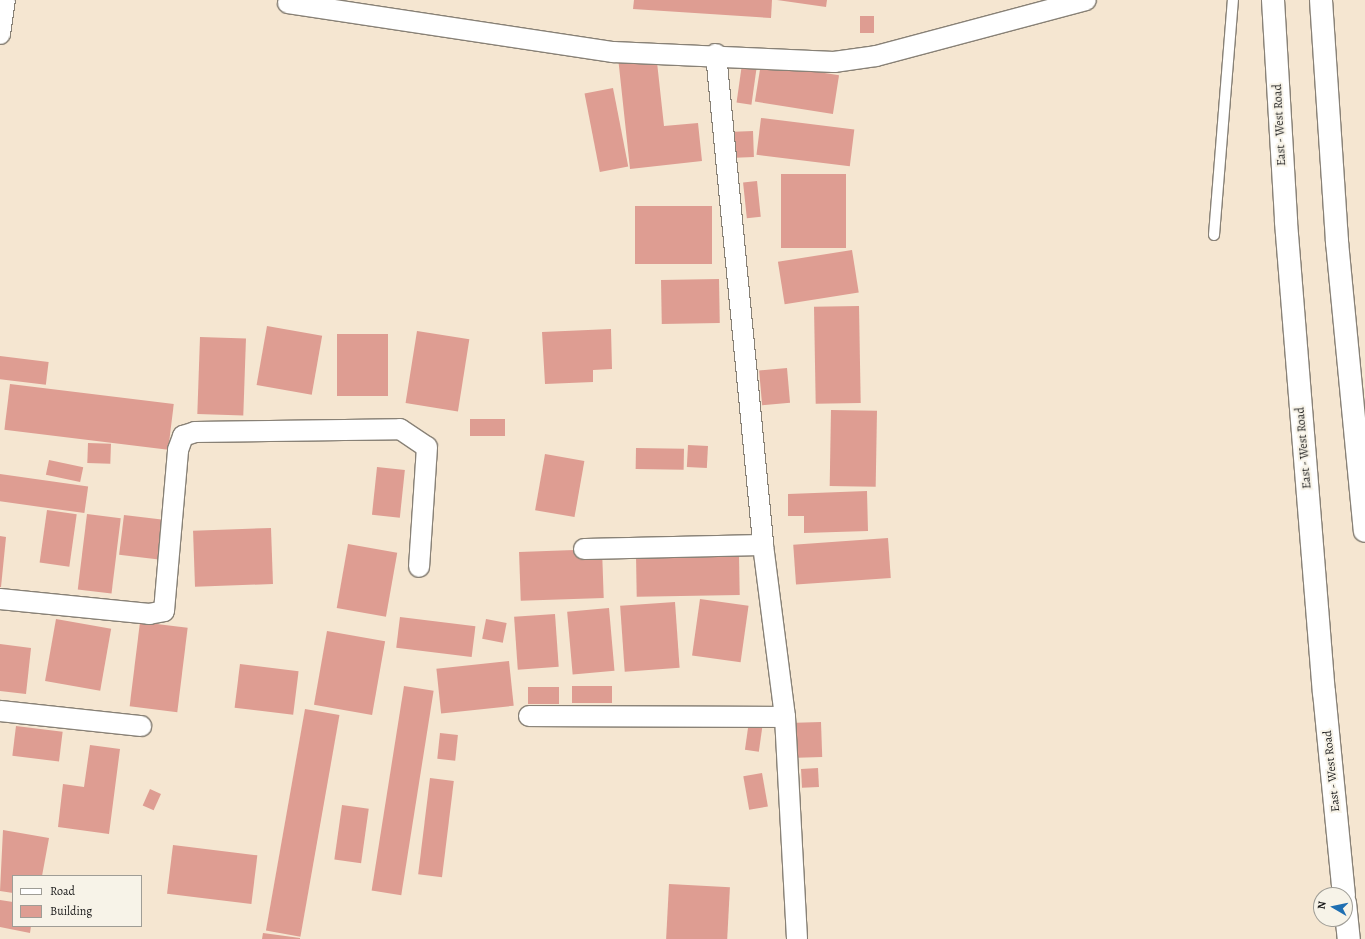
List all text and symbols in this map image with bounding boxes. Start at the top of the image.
street label: East - West Road [1271,84,1289,166]
street label: East - West Road [1293,406,1315,490]
street label: East - West Road [1321,729,1343,813]
legend [12,875,142,927]
text: Road [50,883,75,899]
north arrow [1313,887,1353,927]
text: N [1314,900,1330,910]
text: Building [50,903,92,919]

